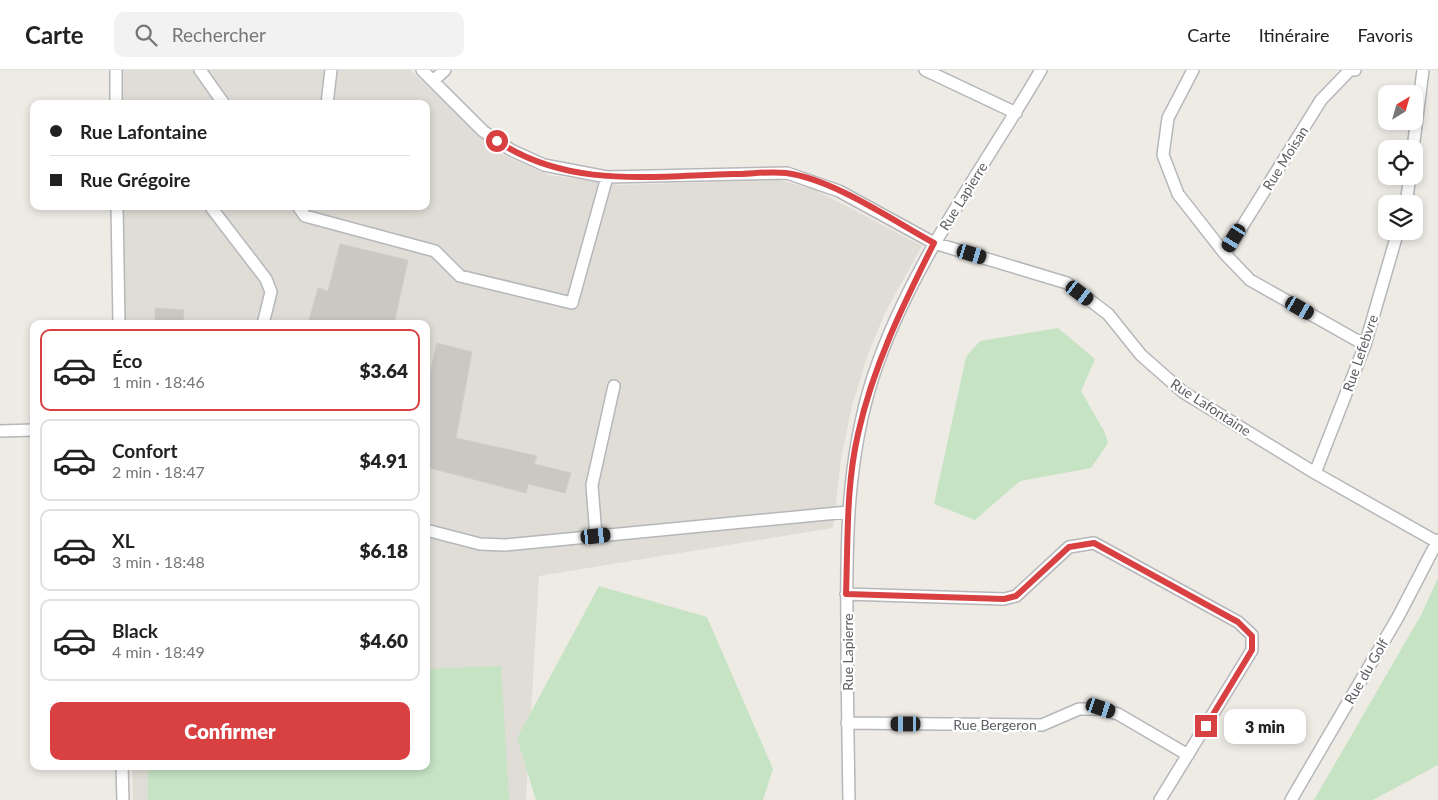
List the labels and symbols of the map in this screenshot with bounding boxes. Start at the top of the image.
north arrow [1378,85,1422,130]
street label: Rue Moisan [1259,123,1311,193]
route start [486,130,508,152]
street label: Rue Lapierre [935,159,991,233]
car [1219,221,1248,255]
car [955,242,988,266]
car [1063,278,1096,308]
car [1283,294,1316,322]
street label: Rue Lefebvre [1339,312,1381,394]
street label: Rue Lafontaine [1168,375,1254,439]
car [580,527,611,545]
street label: Rue Lapierre [839,613,856,691]
street label: Rue du Golf [1340,635,1392,707]
car [1084,696,1117,720]
callout: 3 min [1224,708,1306,744]
route end [1195,715,1217,737]
street label: Rue Bergeron [953,716,1037,733]
car [891,717,921,732]

